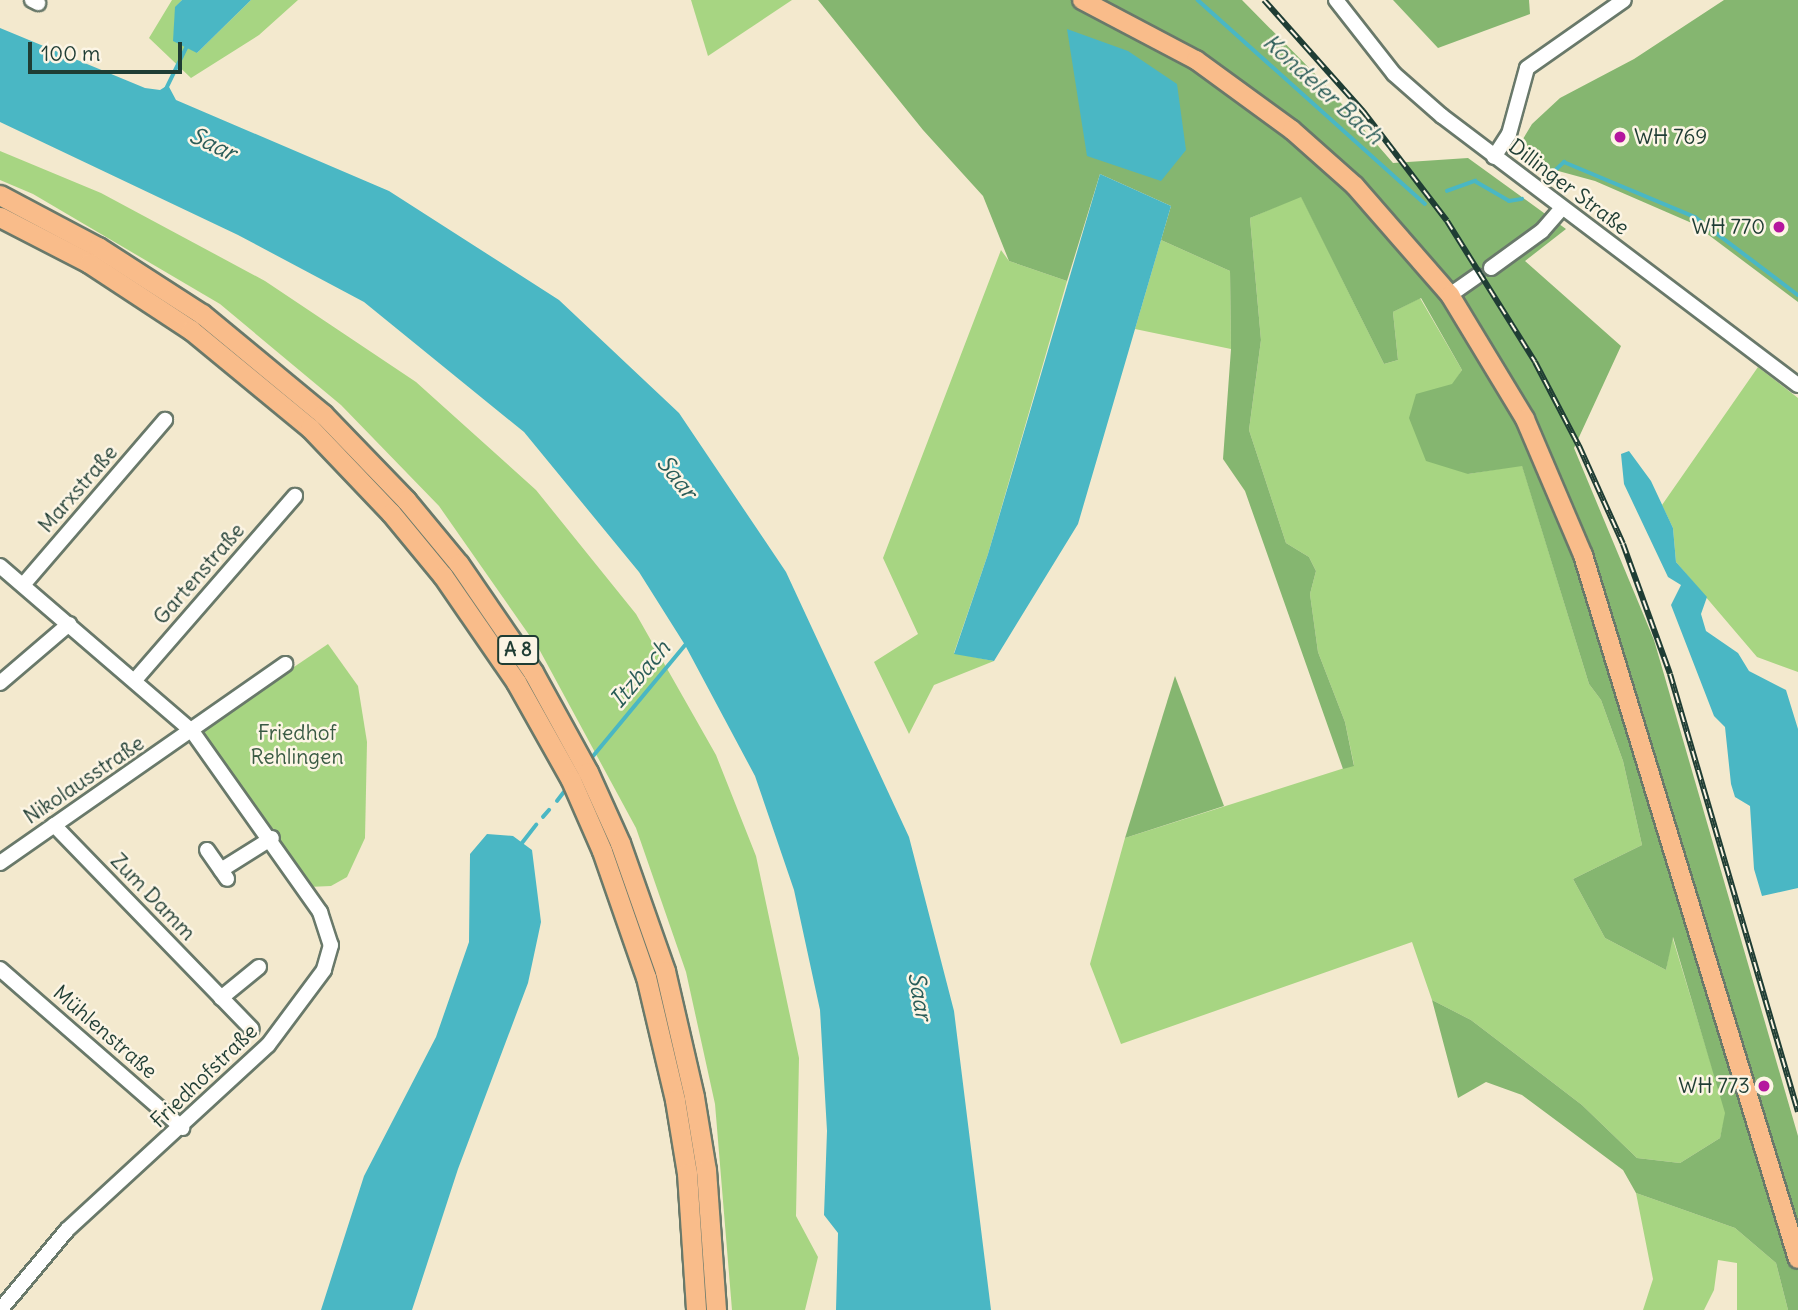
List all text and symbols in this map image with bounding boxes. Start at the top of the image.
scale bar [32,28,186,72]
water label: Kondeler Bach [1257,28,1389,150]
text: 100 m [41,40,100,67]
water label: Saar [185,121,241,167]
place label: WH 769 [1634,124,1707,150]
marker: WH 769 [1612,129,1628,145]
street label: Dillinger Straße [1504,134,1634,240]
place label: WH 770 [1691,214,1765,240]
marker: WH 770 [1771,219,1787,235]
street label: Marxstraße [33,440,123,538]
water label: Saar [651,450,703,504]
street label: Gartenstraße [148,518,250,630]
road number: A 8 [497,635,539,666]
water label: Itzbach [604,635,676,713]
park label: Friedhof Rehlingen [250,720,344,770]
street label: Nikolausstraße [19,731,149,829]
street label: Zum Damm [105,848,201,946]
water label: Saar [902,970,938,1022]
street label: Mühlenstraße [48,980,162,1084]
street label: Friedhofstraße [146,1019,262,1133]
place label: WH 773 [1678,1073,1750,1099]
marker: WH 773 [1756,1078,1772,1094]

